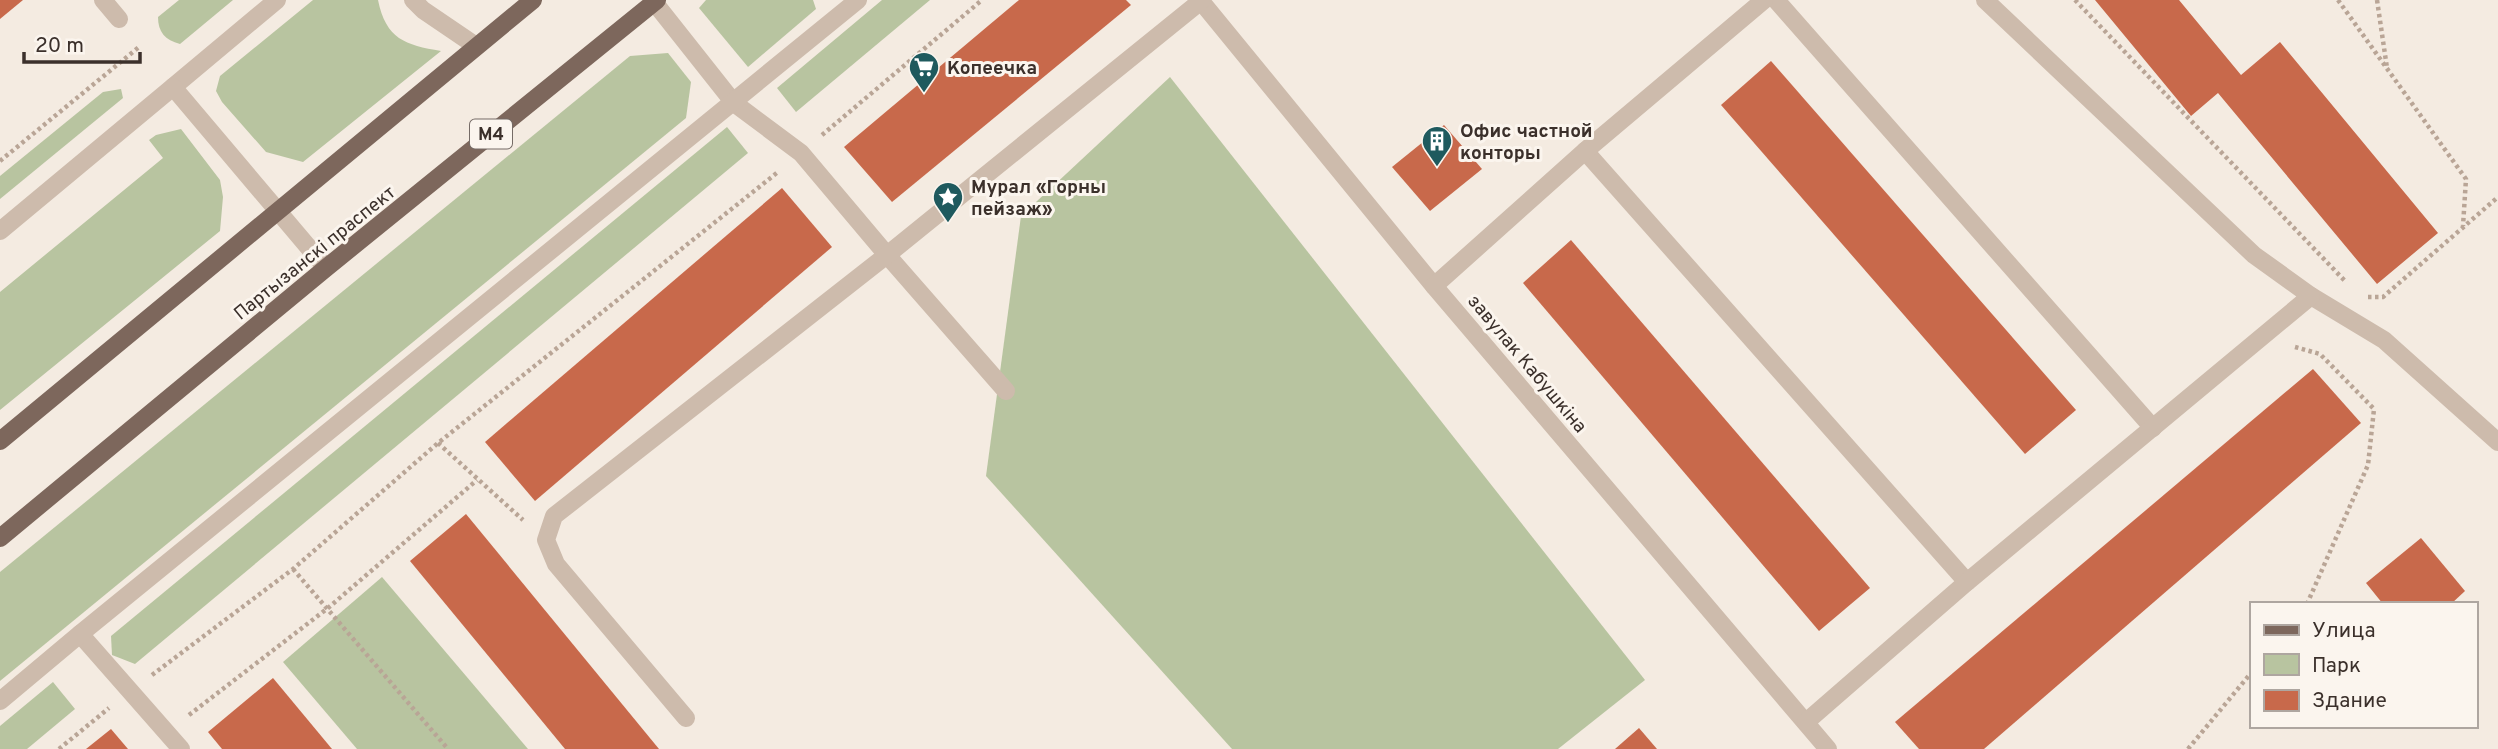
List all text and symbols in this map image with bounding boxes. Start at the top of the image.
scale bar [24,21,140,65]
text: 20 m [35,33,84,60]
supermarket icon: Копеечка [907,50,941,94]
place label: Копеечка [947,57,1037,81]
road number: М4 [470,119,512,148]
place label: Офис частной конторы [1460,120,1593,166]
building icon: Офис частной конторы [1420,124,1454,168]
place label: Мурал «Горны пейзаж» [971,176,1106,222]
place icon: Мурал «Горны пейзаж» [931,180,965,224]
street label: Партызанскі праспект [230,181,401,326]
street label: завулак Кабушкіна [1461,290,1591,439]
legend [2250,602,2477,728]
text: Улица [2312,618,2376,645]
text: Парк [2312,653,2361,680]
text: Здание [2312,688,2387,715]

